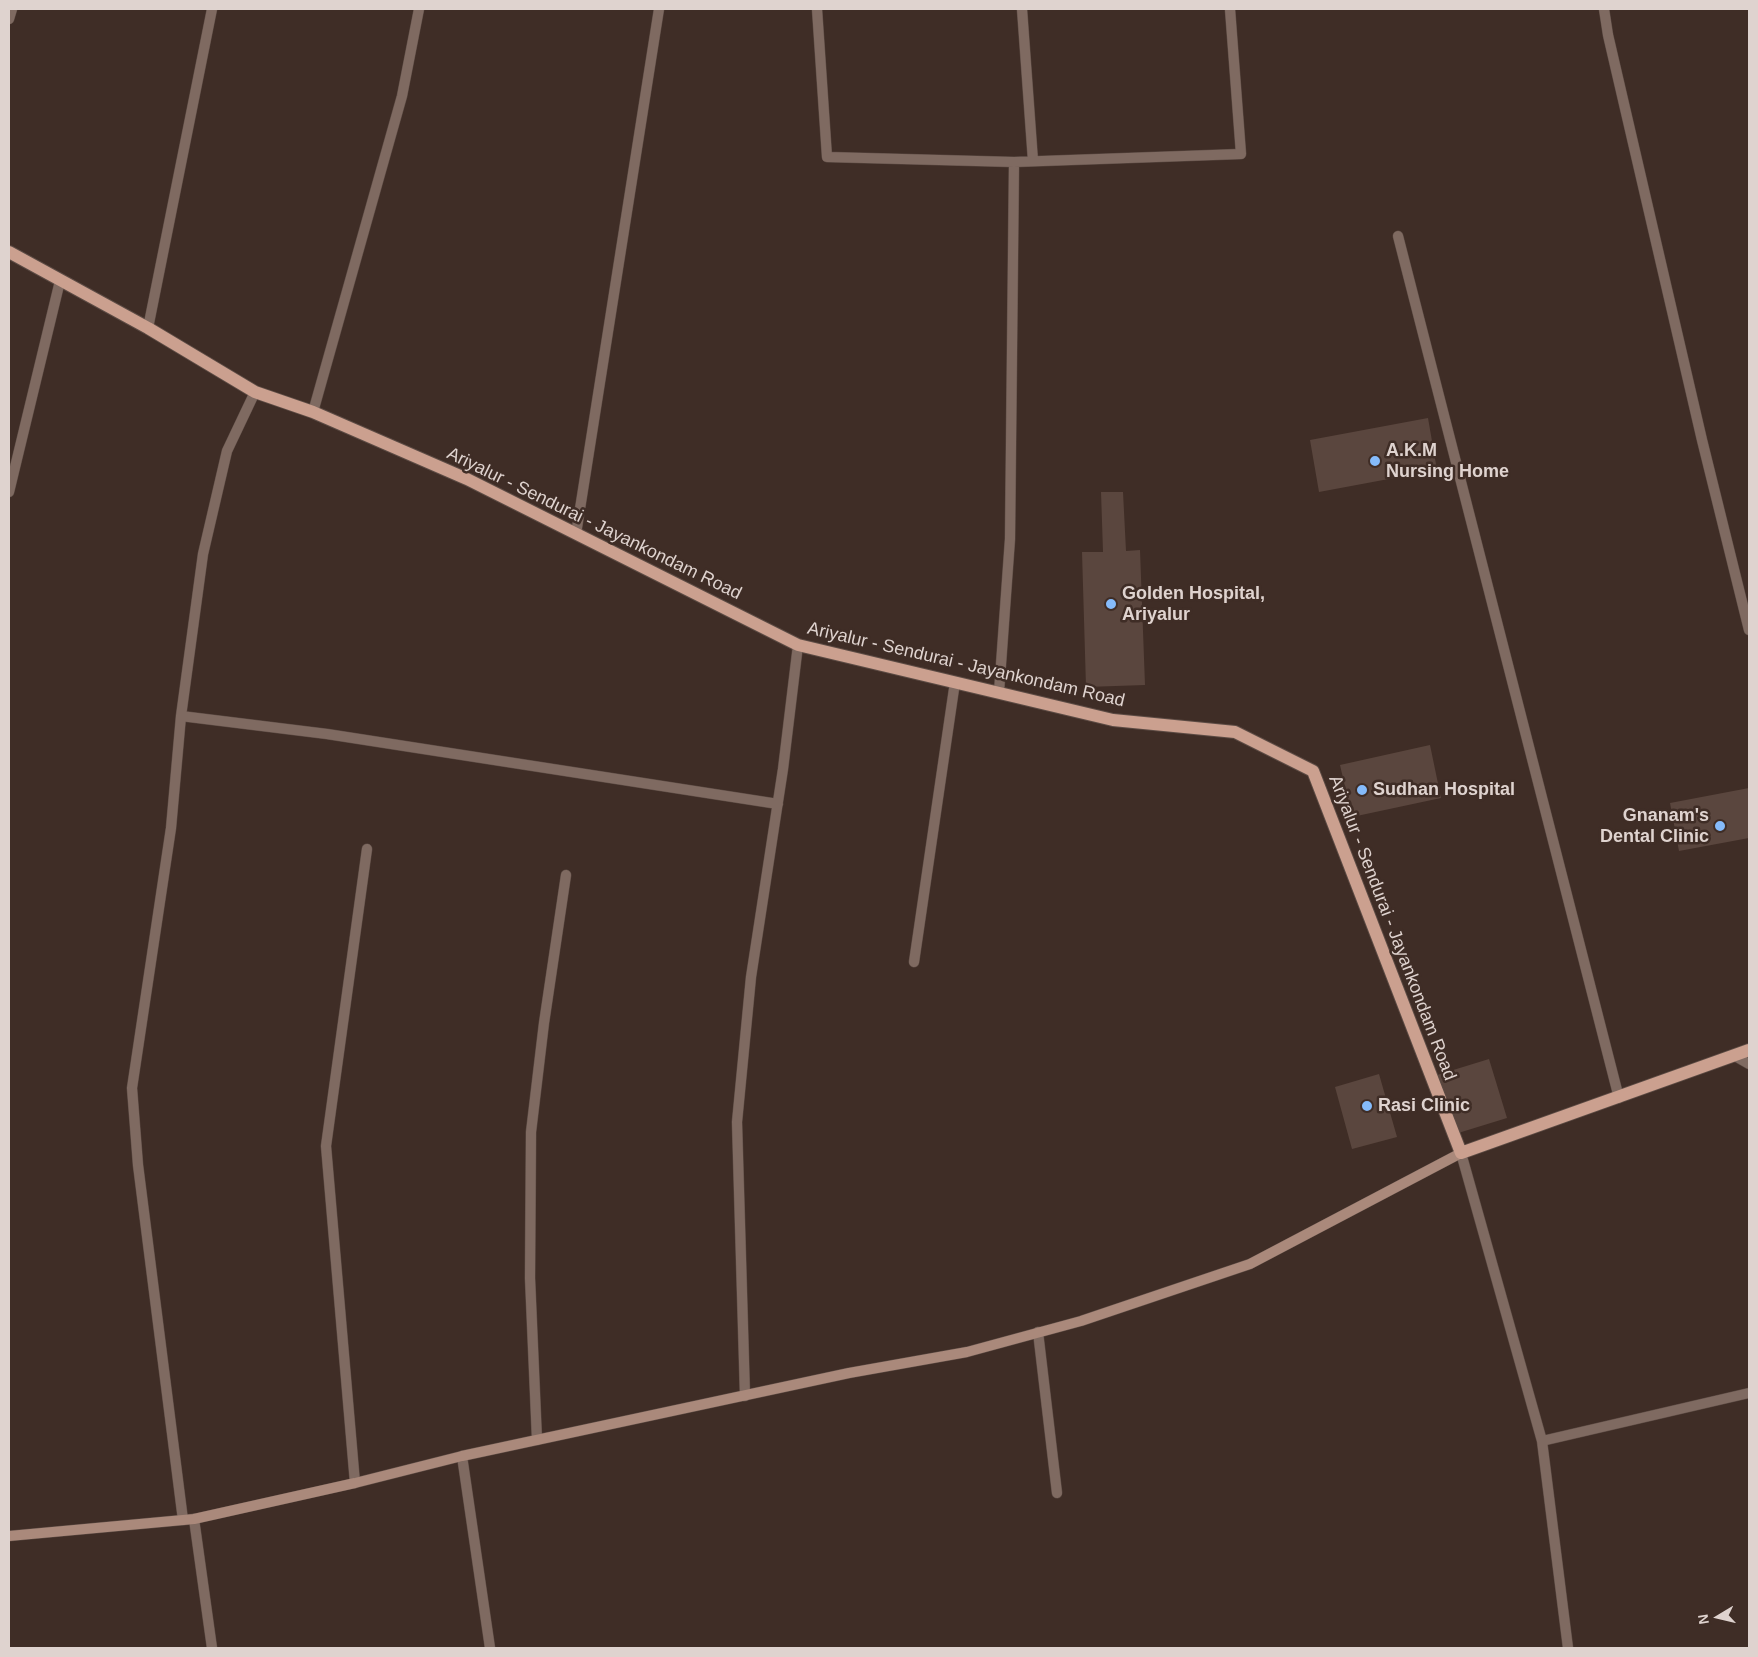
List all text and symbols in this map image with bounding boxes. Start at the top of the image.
place label: A.K.M Nursing Home [1386,440,1509,482]
street label: Ariyalur - Sendurai - Jayankondam Road [443,443,745,605]
marker: A.K.M Nursing Home [1368,454,1382,468]
place label: Golden Hospital, Ariyalur [1122,583,1265,626]
marker: Golden Hospital, Ariyalur [1104,597,1118,611]
street label: Ariyalur - Sendurai - Jayankondam Road [805,618,1127,712]
street label: Ariyalur - Sendurai - Jayankondam Road [1324,772,1460,1084]
place label: Sudhan Hospital [1373,779,1515,801]
marker: Sudhan Hospital [1355,783,1369,797]
place label: Gnanam's Dental Clinic [1600,805,1709,848]
marker: Gnanam's Dental Clinic [1713,819,1727,833]
place label: Rasi Clinic [1378,1095,1470,1117]
marker: Rasi Clinic [1360,1099,1374,1113]
north arrow [1693,1592,1743,1642]
text: N [1694,1613,1712,1626]

